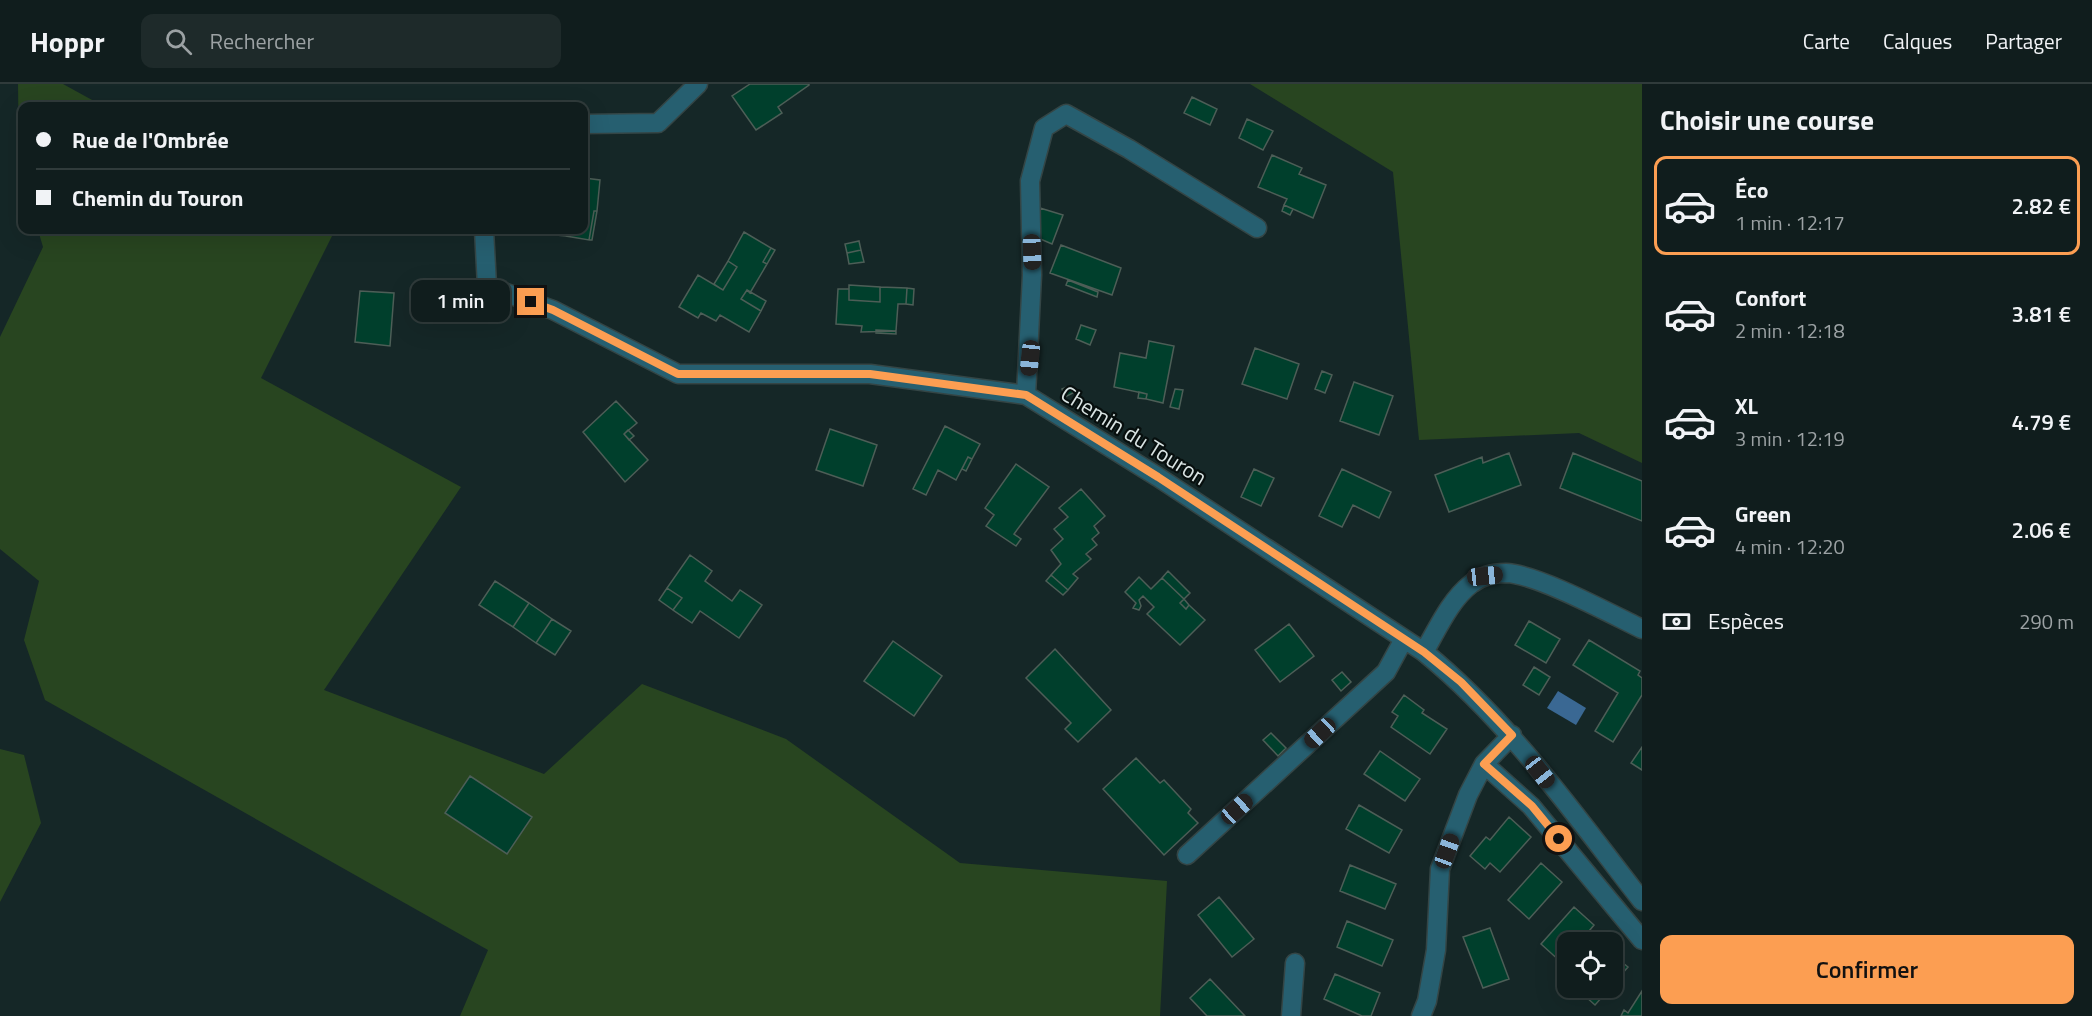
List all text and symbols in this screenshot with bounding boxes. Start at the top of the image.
search box [141,14,561,68]
text: Hoppr [30,20,105,63]
text: Rechercher [210,24,314,58]
icon: search [162,25,195,58]
text: Carte [1803,25,1850,57]
text: Calques [1883,25,1952,57]
text: Partager [1985,25,2062,57]
text: Choisir une course [1660,99,1874,140]
text: Rue de l'Ombrée [72,123,229,157]
text: Éco [1735,173,1768,207]
icon: car [1663,179,1717,233]
text: Chemin du Touron [72,181,244,215]
text: 2.82 € [2012,189,2071,223]
text: 1 min · 12:17 [1735,207,1845,238]
car [1022,234,1042,270]
callout: 1 min [411,281,510,323]
text: Confort [1735,281,1806,315]
text: 1 min [436,285,485,316]
icon: car [1663,287,1717,341]
route end [517,288,544,315]
text: 3.81 € [2012,297,2071,331]
text: 2 min · 12:18 [1735,315,1845,346]
car [1019,339,1041,377]
street label: Chemin du Touron [1054,376,1214,494]
text: XL [1735,389,1758,423]
icon: car [1663,395,1717,449]
text: 4.79 € [2012,405,2071,439]
text: 3 min · 12:19 [1735,423,1845,454]
text: Green [1735,497,1791,531]
icon: car [1663,503,1717,557]
text: 2.06 € [2012,513,2071,547]
text: 4 min · 12:20 [1735,531,1845,562]
car [1466,565,1504,587]
text: Espèces [1708,604,1784,638]
icon: cash [1660,605,1693,638]
text: 290 m [2019,606,2074,637]
car [1301,714,1339,752]
car [1522,752,1558,792]
car [1218,790,1256,828]
route start [1545,825,1572,852]
car [1432,831,1462,871]
map controls [1557,932,1623,998]
button: locate [1557,932,1623,998]
button: Confirmer [1660,935,2074,1004]

